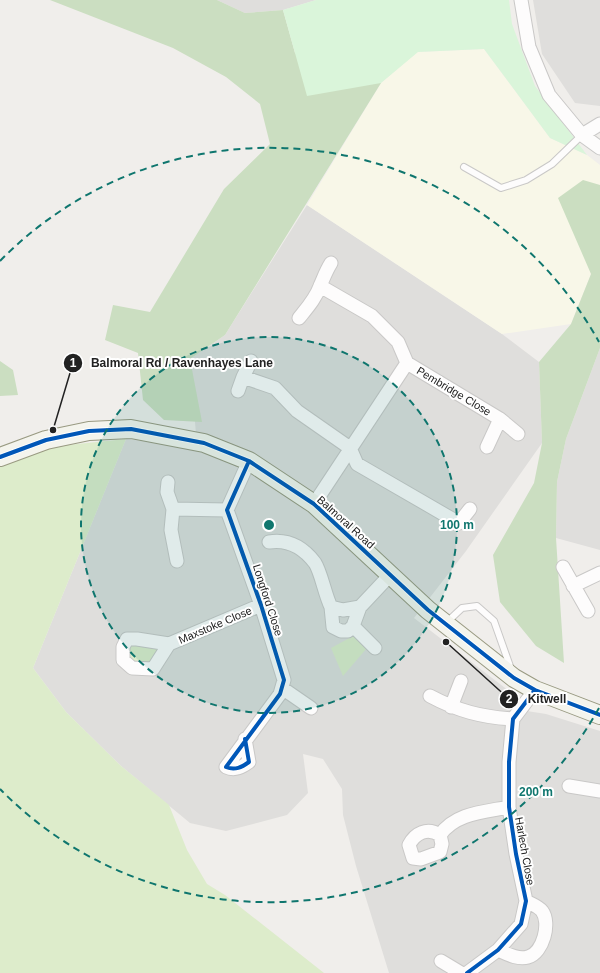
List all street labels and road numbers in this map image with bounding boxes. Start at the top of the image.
street label: Pembridge Close [415,364,493,418]
street label: Balmoral Road [315,493,377,551]
street label: Longford Close [251,563,285,637]
street label: Maxstoke Close [177,604,253,646]
street label: Harlech Close [513,816,537,886]

